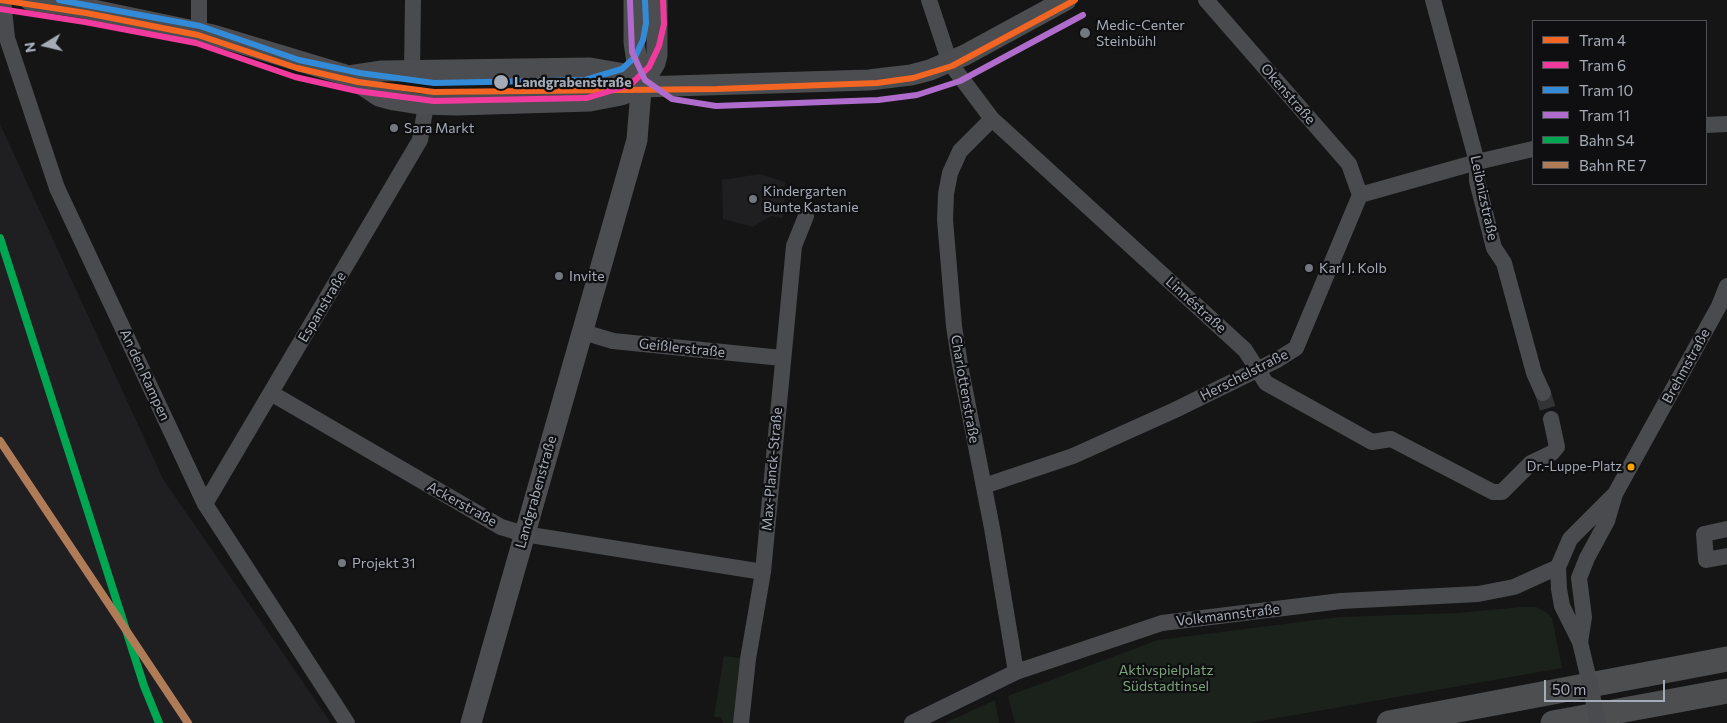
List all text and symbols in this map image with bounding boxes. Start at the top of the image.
place label: Medic-Center Steinbühl [1096,17,1185,49]
north arrow [20,20,70,70]
legend [1532,20,1707,185]
marker: Medic-Center Steinbühl [1078,26,1092,40]
text: Tram 4 [1579,31,1626,49]
text: N [20,41,39,54]
text: Tram 6 [1579,56,1626,74]
street label: Okenstraße [1257,60,1319,128]
marker: Landgrabenstraße [492,73,510,91]
place label: Landgrabenstraße [514,74,632,90]
text: Tram 10 [1579,81,1633,99]
text: Tram 11 [1579,106,1630,124]
place label: Sara Markt [404,120,474,136]
marker: Sara Markt [388,122,400,134]
text: Bahn S4 [1579,131,1634,149]
street label: Leibnizstraße [1467,154,1501,242]
text: Bahn RE 7 [1579,156,1646,174]
place label: Kindergarten Bunte Kastanie [763,183,859,216]
marker: Kindergarten Bunte Kastanie [747,193,759,205]
place label: Karl J. Kolb [1319,260,1387,276]
marker: Karl J. Kolb [1303,262,1315,274]
place label: Invite [569,268,605,284]
street label: Espanstraße [294,269,350,345]
marker: Invite [553,270,565,282]
street label: Linnéstraße [1162,273,1230,337]
street label: Brehmstraße [1659,326,1713,406]
street label: An den Rampen [116,327,174,423]
street label: Charlottenstraße [947,333,983,445]
street label: Geißlerstraße [638,335,726,361]
street label: Herschelstraße [1197,346,1291,404]
street label: Max-Planck-Straße [758,407,786,531]
street label: Landgrabenstraße [512,434,560,550]
place label: Dr.-Luppe-Platz [1527,459,1622,475]
marker: Dr.-Luppe-Platz [1626,462,1636,472]
street label: Ackerstraße [424,478,500,530]
place label: Projekt 31 [352,555,415,571]
marker: Projekt 31 [336,557,348,569]
street label: Volkmannstraße [1175,600,1281,630]
park label: Aktivspielplatz Südstadtinsel [1119,662,1213,694]
scale bar [1547,670,1668,702]
text: 50 m [1552,680,1586,698]

